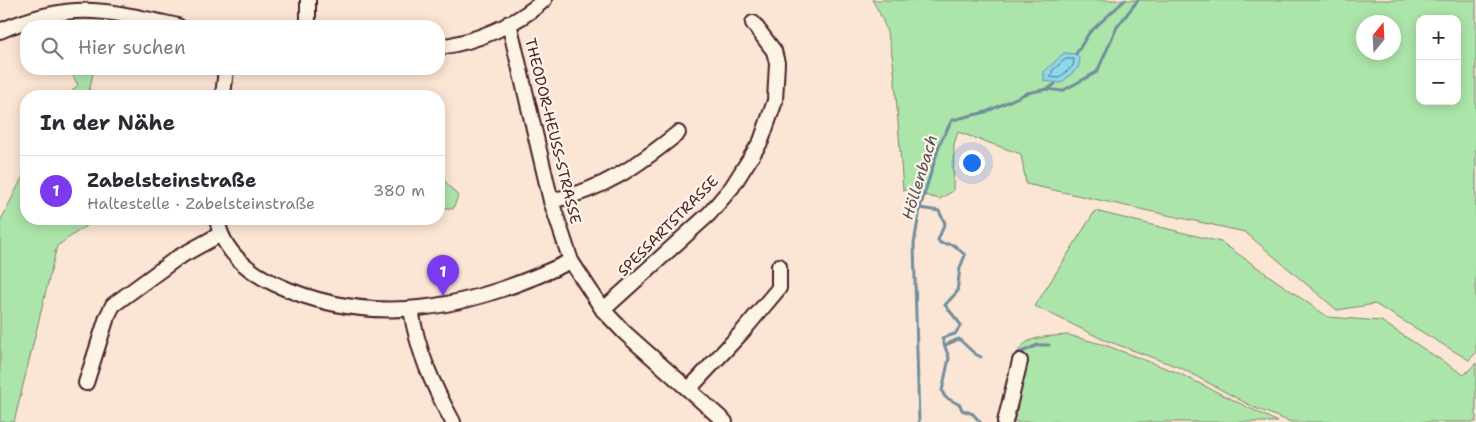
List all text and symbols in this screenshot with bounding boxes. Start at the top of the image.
north arrow [1356,15,1401,60]
map controls [1416,15,1461,105]
button: + [1416,15,1461,60]
search box [20,20,445,75]
icon: search [38,34,66,62]
text: Hier suchen [78,35,186,60]
street label: THEODOR-HEUSS-STRASSE [520,36,586,226]
button: − [1416,60,1461,105]
text: In der Nähe [40,109,175,137]
water label: Höllenbach [897,132,942,222]
your location [959,150,985,176]
text: Zabelsteinstraße [87,168,256,193]
street label: SPESSARTSTRASSE [613,171,723,281]
text: 1 [52,180,60,201]
text: 380 m [373,180,425,201]
text: Haltestelle · Zabelsteinstraße [87,193,315,214]
pin: 1 [427,255,459,296]

